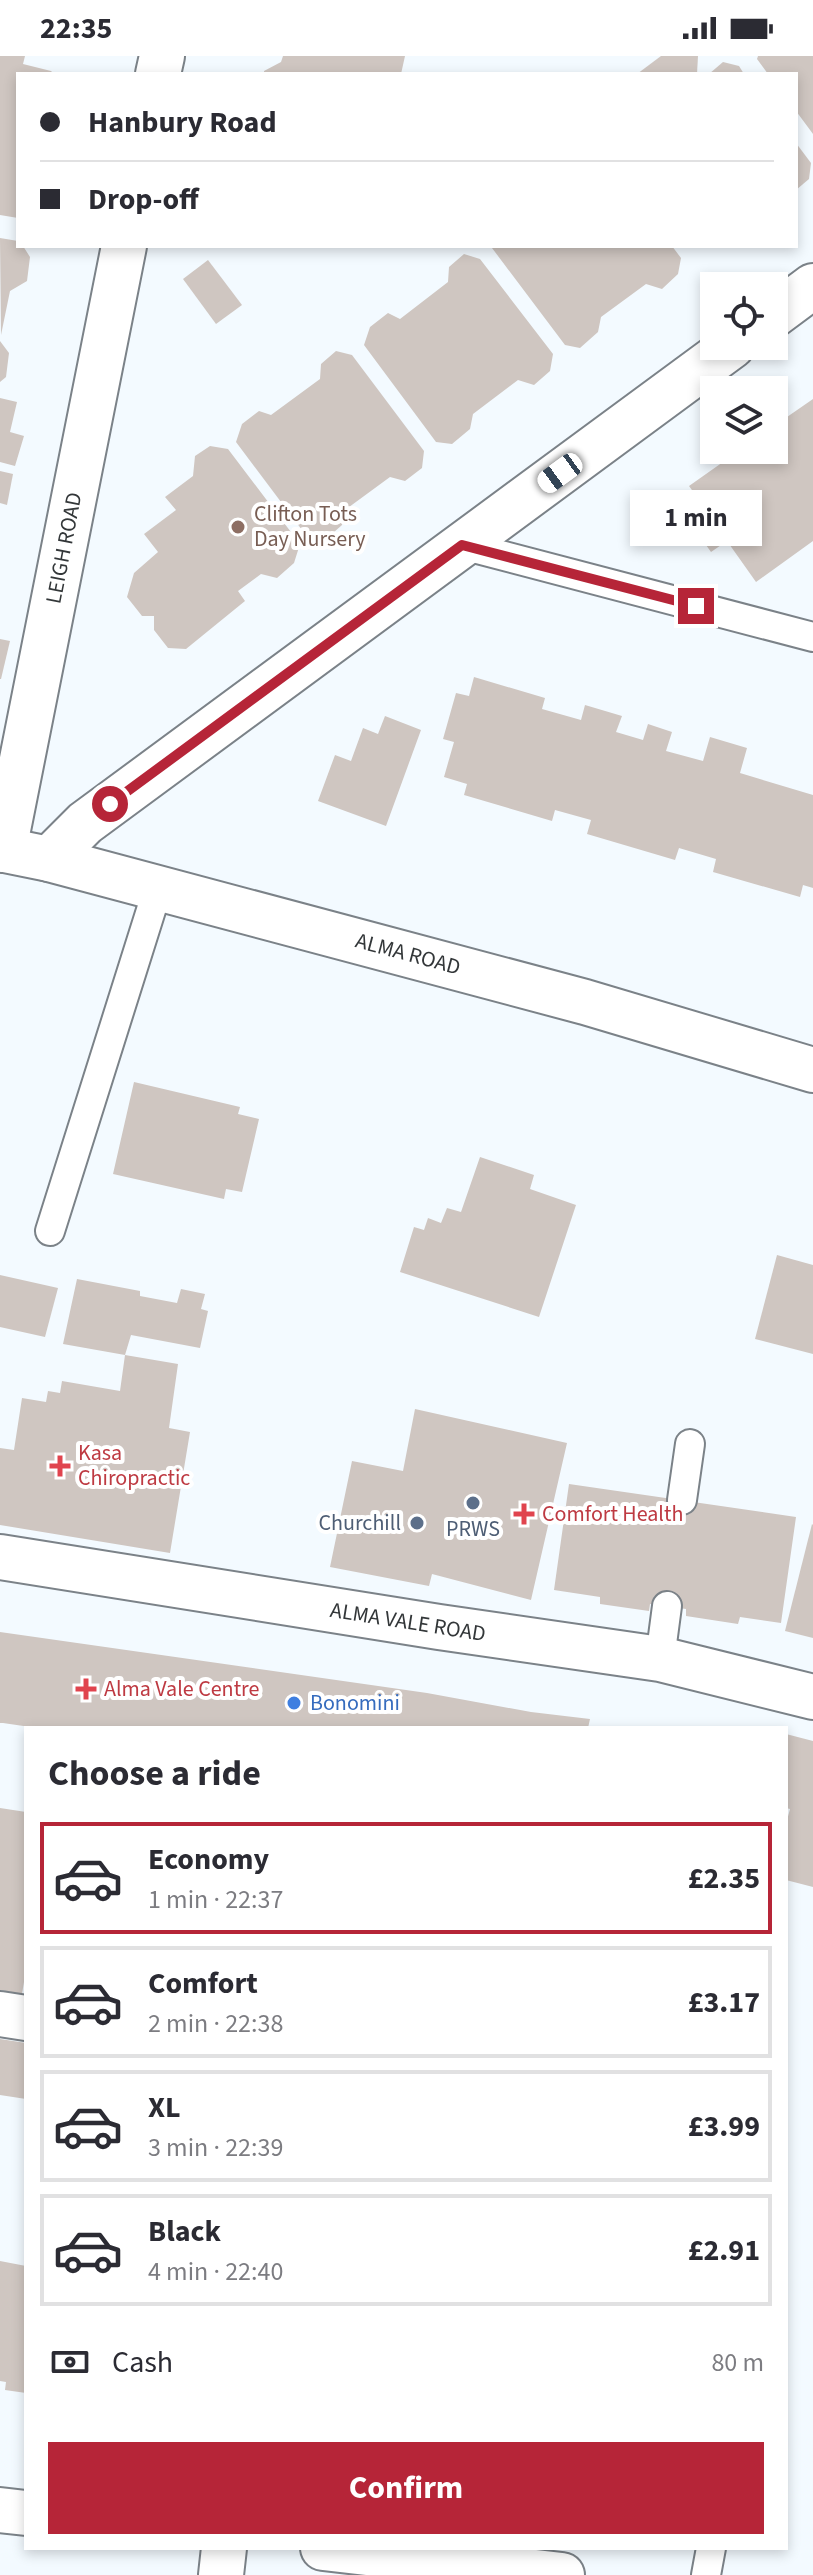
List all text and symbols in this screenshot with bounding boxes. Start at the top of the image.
text: 22:35 [40,7,112,50]
text: Hanbury Road [88,101,277,144]
text: Drop-off [88,178,199,221]
map controls [700,272,788,464]
button: locate [700,272,788,360]
button: layers [700,376,788,464]
car [534,449,586,497]
street label: LEIGH ROAD [38,490,90,606]
callout: 1 min [630,490,762,546]
place label: Clifton Tots Day Nursery [254,498,366,555]
text: 1 min [664,499,728,536]
marker: Clifton Tots Day Nursery [229,518,247,536]
route end [678,588,714,624]
route start [92,786,128,822]
street label: ALMA ROAD [352,925,464,983]
place label: Kasa Chiropractic [78,1437,190,1494]
marker: Kasa Chiropractic [49,1455,71,1477]
marker: PRWS [464,1494,482,1512]
place label: Comfort Health [542,1498,683,1530]
marker: Comfort Health [513,1503,535,1525]
place label: Churchill [318,1507,401,1539]
place label: PRWS [446,1513,500,1545]
marker: Churchill [408,1514,426,1532]
street label: ALMA VALE ROAD [328,1594,488,1650]
place label: Alma Vale Centre [104,1673,259,1705]
marker: Alma Vale Centre [75,1678,97,1700]
place label: Bonomini [310,1687,400,1719]
marker: Bonomini [285,1694,303,1712]
text: Choose a ride [48,1748,261,1799]
text: Economy [148,1838,269,1881]
icon: car [52,1842,124,1914]
text: £2.35 [688,1857,760,1900]
text: 1 min · 22:37 [148,1881,283,1918]
text: Comfort [148,1962,258,2005]
icon: car [52,1966,124,2038]
text: £3.17 [688,1981,760,2024]
text: 2 min · 22:38 [148,2005,283,2042]
text: XL [148,2086,181,2129]
icon: car [52,2090,124,2162]
text: £3.99 [688,2105,760,2148]
text: 3 min · 22:39 [148,2129,283,2166]
text: Black [148,2210,221,2253]
icon: car [52,2214,124,2286]
text: £2.91 [688,2229,760,2272]
text: 4 min · 22:40 [148,2253,283,2290]
icon: cash [48,2340,92,2384]
text: Cash [112,2341,173,2384]
text: 80 m [711,2344,764,2381]
button: Confirm [48,2442,764,2534]

